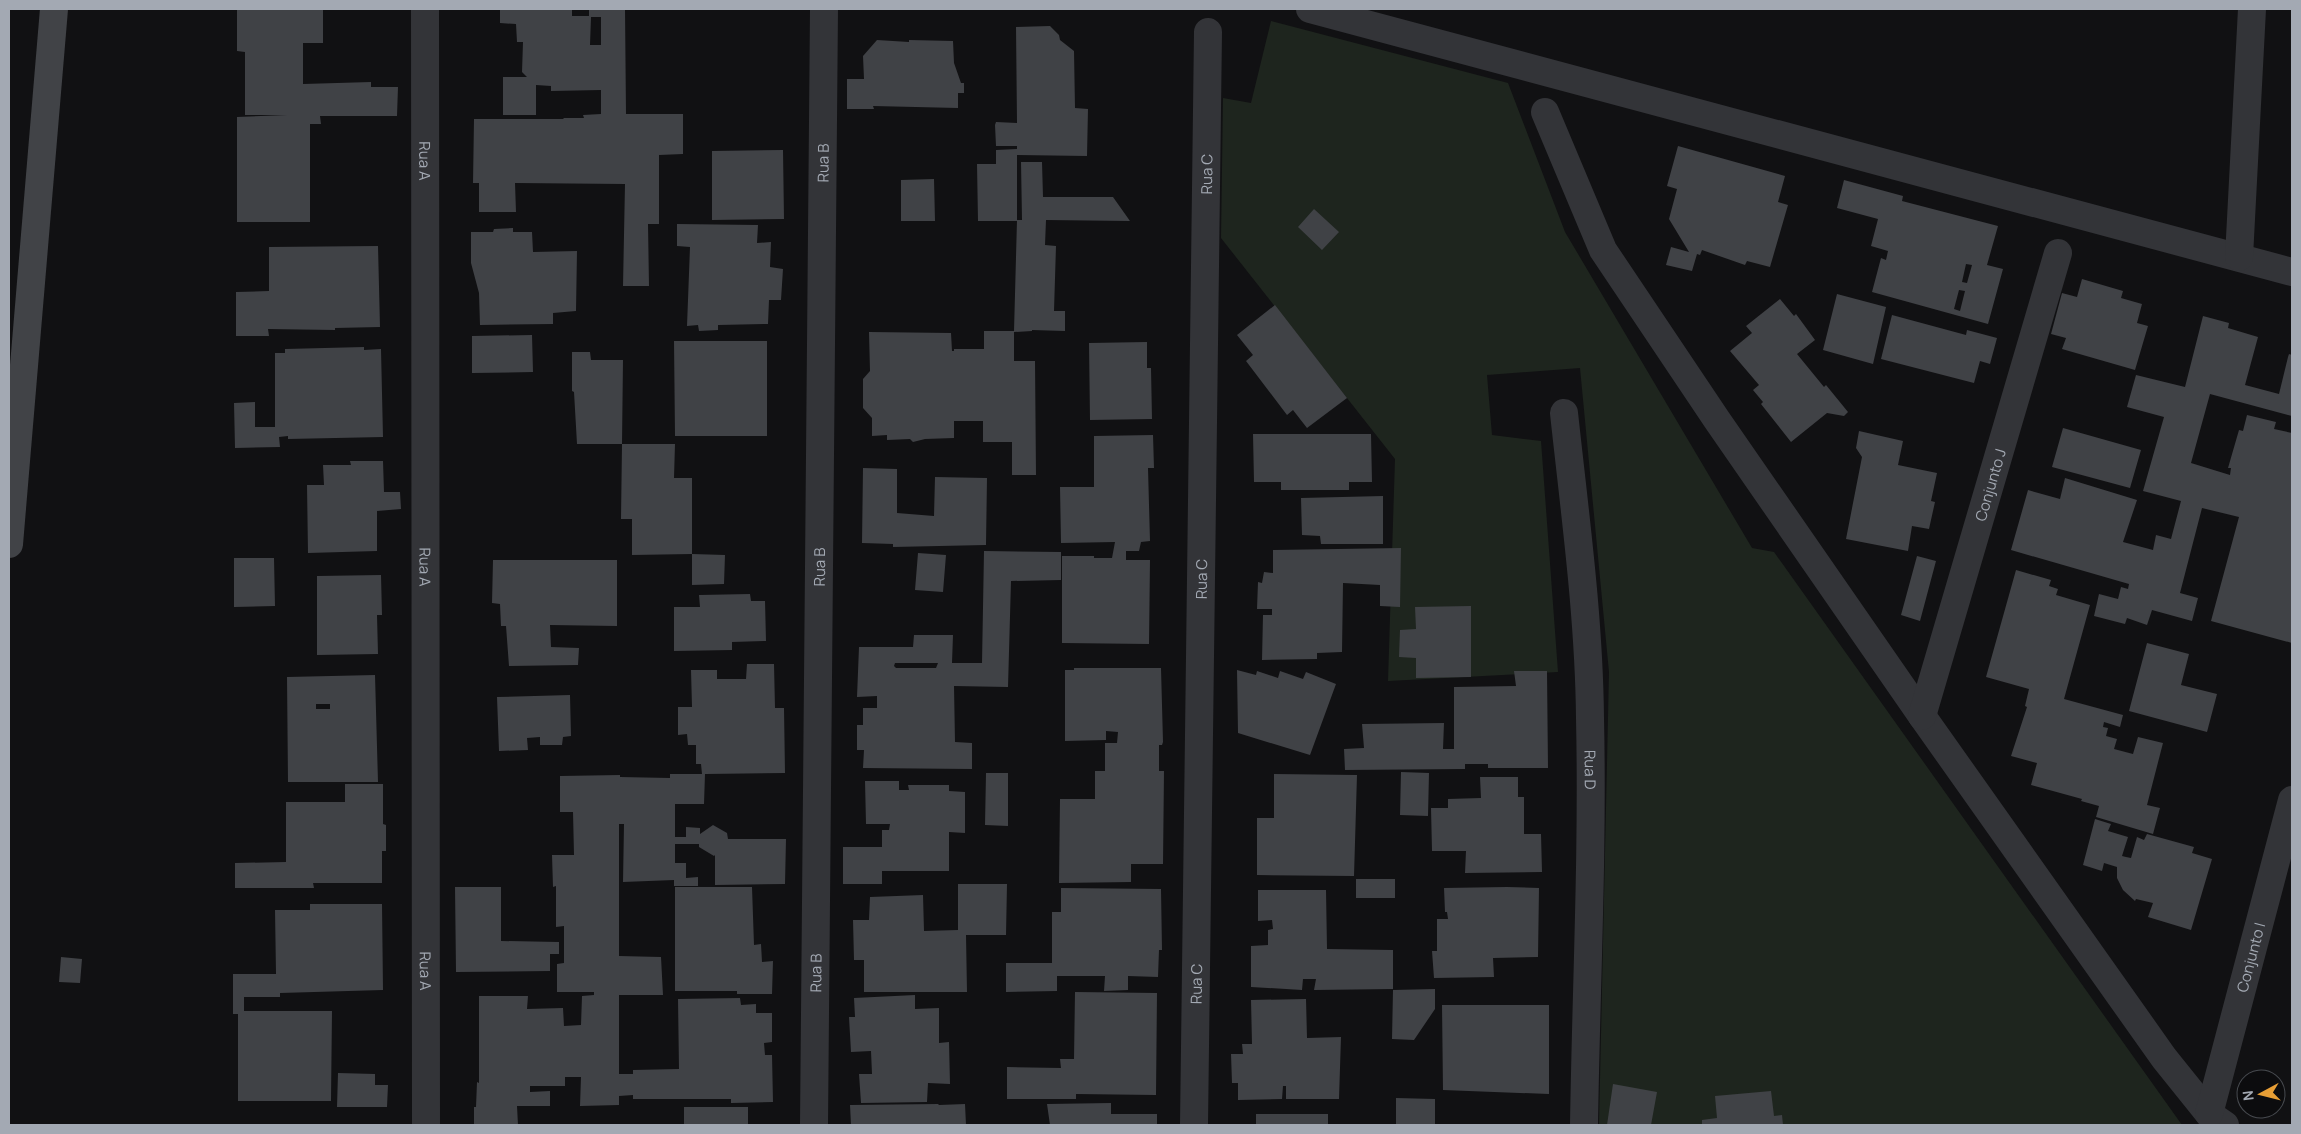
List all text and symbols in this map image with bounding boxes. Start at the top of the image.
street label: Rua A [415,141,436,181]
street label: Rua B [812,143,833,183]
street label: Rua C [1195,153,1217,194]
street label: Conjunto J [1969,446,2011,524]
street label: Rua A [415,547,436,587]
street label: Rua B [808,547,830,587]
street label: Rua C [1190,558,1212,599]
street label: Rua D [1580,750,1601,790]
street label: Conjunto I [2231,920,2270,995]
street label: Rua A [415,951,436,991]
street label: Rua B [805,953,826,993]
street label: Rua C [1185,963,1207,1004]
north arrow [2236,1069,2286,1119]
text: N [2238,1089,2258,1102]

